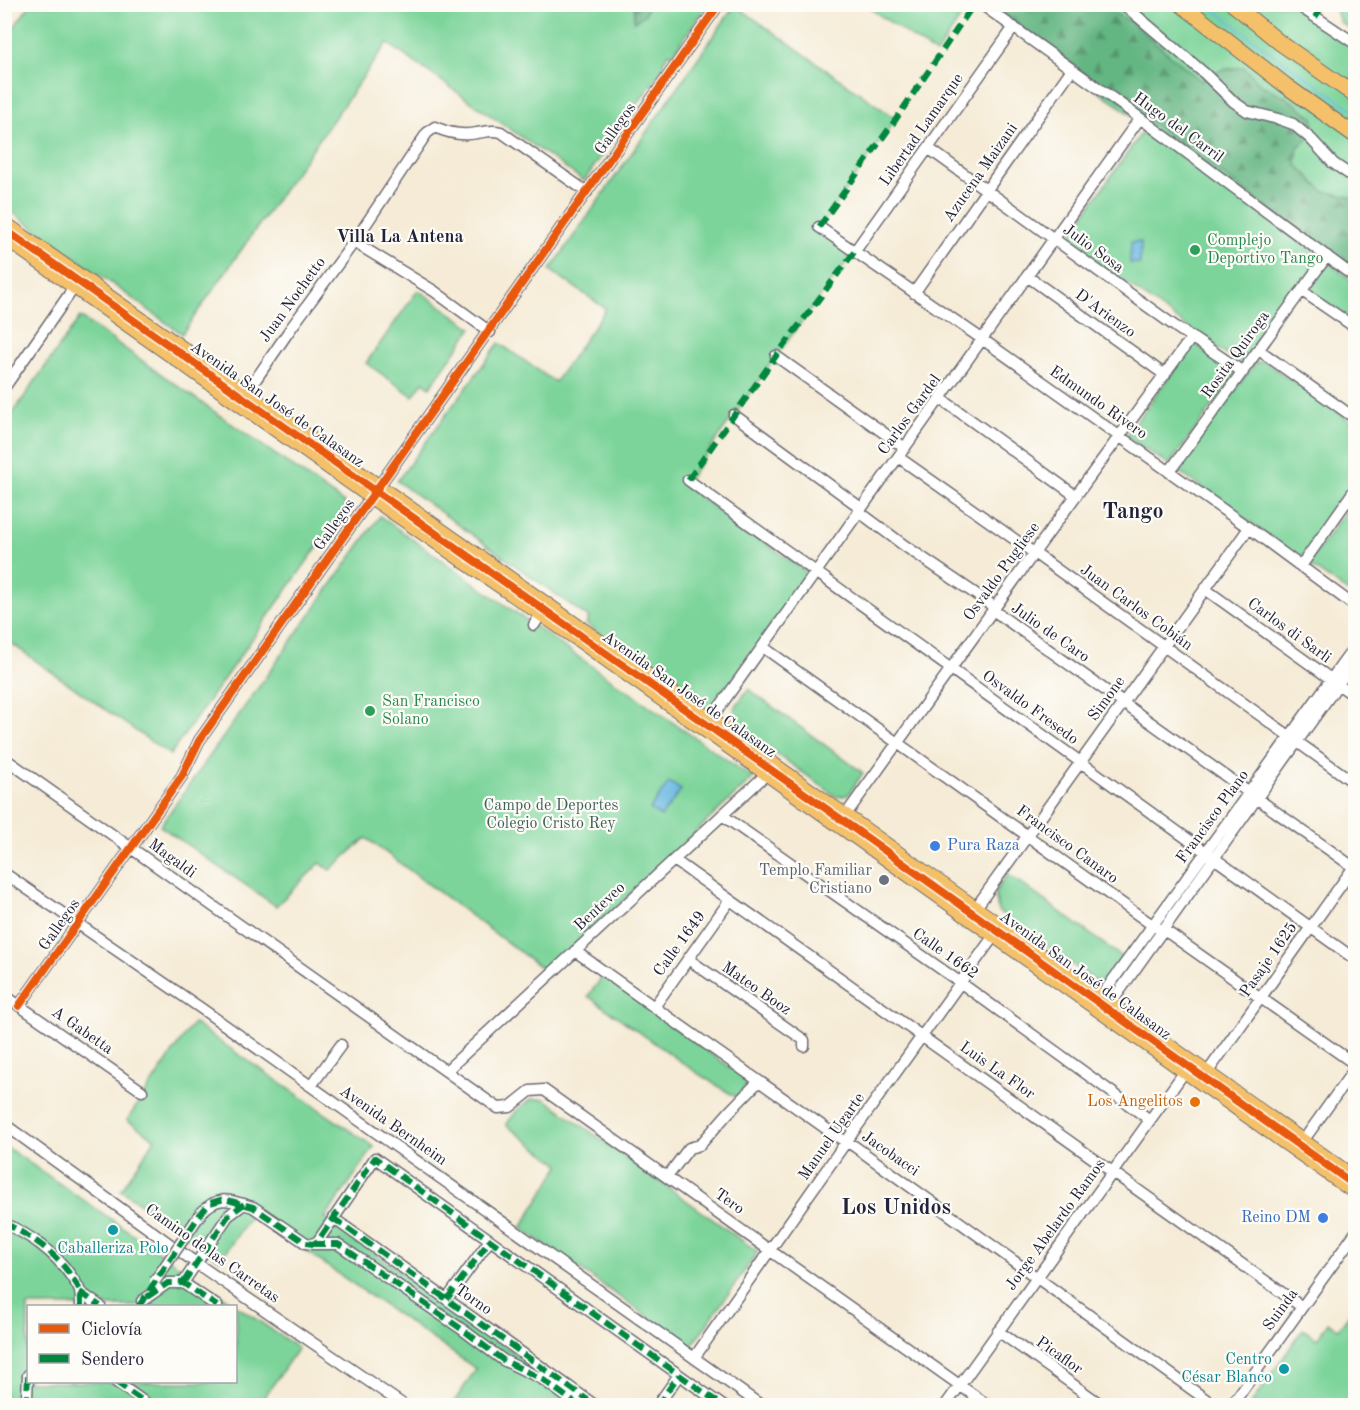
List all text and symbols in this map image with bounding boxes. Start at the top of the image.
street label: Libertad Lamarque [877,71,967,189]
street label: Hugo del Carril [1130,90,1226,166]
street label: Gallegos [593,100,639,158]
street label: Azucena Maizani [941,121,1021,225]
street label: Julio Sosa [1060,222,1126,276]
district label: Villa La Antena [336,228,464,246]
place label: Complejo Deportivo Tango [1207,233,1323,267]
marker: Complejo Deportivo Tango [1188,243,1202,257]
street label: Juan Nochetto [257,255,329,345]
street label: D'Arienzo [1072,287,1138,341]
street label: Rosita Quiroga [1199,308,1273,402]
street label: Avenida San José de Calasanz [187,339,367,471]
street label: Edmundo Rivero [1046,363,1150,443]
street label: Carlos Gardel [876,372,944,458]
street label: Gallegos [312,496,358,554]
district label: Tango [1102,501,1164,523]
street label: Osvaldo Pugliese [961,520,1043,624]
street label: Juan Carlos Cobián [1077,562,1196,654]
street label: Carlos di Sarli [1244,595,1334,667]
street label: Julio de Caro [1008,600,1092,666]
street label: Avenida San José de Calasanz [599,629,779,761]
street label: Osvaldo Fresedo [979,668,1081,748]
street label: Simone [1086,674,1128,724]
place label: San Francisco Solano [382,694,480,728]
marker: San Francisco Solano [363,704,377,718]
street label: Francisco Plano [1174,767,1252,867]
park label: Campo de Deportes Colegio Cristo Rey [484,798,618,832]
street label: Francisco Canaro [1013,803,1121,887]
street label: Magaldi [145,836,199,882]
place label: Pura Raza [947,838,1020,854]
marker: Pura Raza [928,839,942,853]
place label: Templo Familiar Cristiano [759,863,872,897]
marker: Templo Familiar Cristiano [877,873,891,887]
street label: Benteveo [572,880,629,934]
street label: Gallegos [37,896,83,954]
street label: Calle 1649 [651,908,709,980]
street label: Avenida San José de Calasanz [996,908,1174,1044]
street label: Pasaje 1625 [1237,920,1301,1000]
street label: Calle 1662 [909,926,981,982]
street label: Mateo Booz [718,959,794,1019]
street label: A Gabetta [48,1004,116,1058]
street label: Luis La Flor [956,1039,1038,1103]
street label: Avenida Bernheim [337,1083,450,1169]
street label: Manuel Ugarte [796,1090,868,1184]
place label: Los Angelitos [1087,1094,1183,1110]
marker: Los Angelitos [1188,1095,1202,1109]
street label: Jacobacci [858,1129,922,1179]
street label: Jorge Abelardo Ramos [1003,1156,1109,1294]
street label: Tero [711,1186,747,1218]
district label: Los Unidos [841,1197,951,1219]
street label: Camino de las Carretas [142,1202,282,1306]
place label: Reino DM [1241,1210,1311,1226]
marker: Reino DM [1316,1211,1330,1225]
marker: Caballeriza Polo [106,1223,120,1237]
place label: Caballeriza Polo [57,1241,169,1257]
street label: Torno [451,1282,495,1318]
street label: Suinda [1261,1286,1302,1334]
legend [27,1305,237,1383]
text: Ciclovía [81,1321,142,1339]
street label: Picaflor [1033,1334,1086,1378]
text: Sendero [81,1351,144,1369]
place label: Centro César Blanco [1181,1352,1272,1386]
marker: Centro César Blanco [1277,1362,1291,1376]

